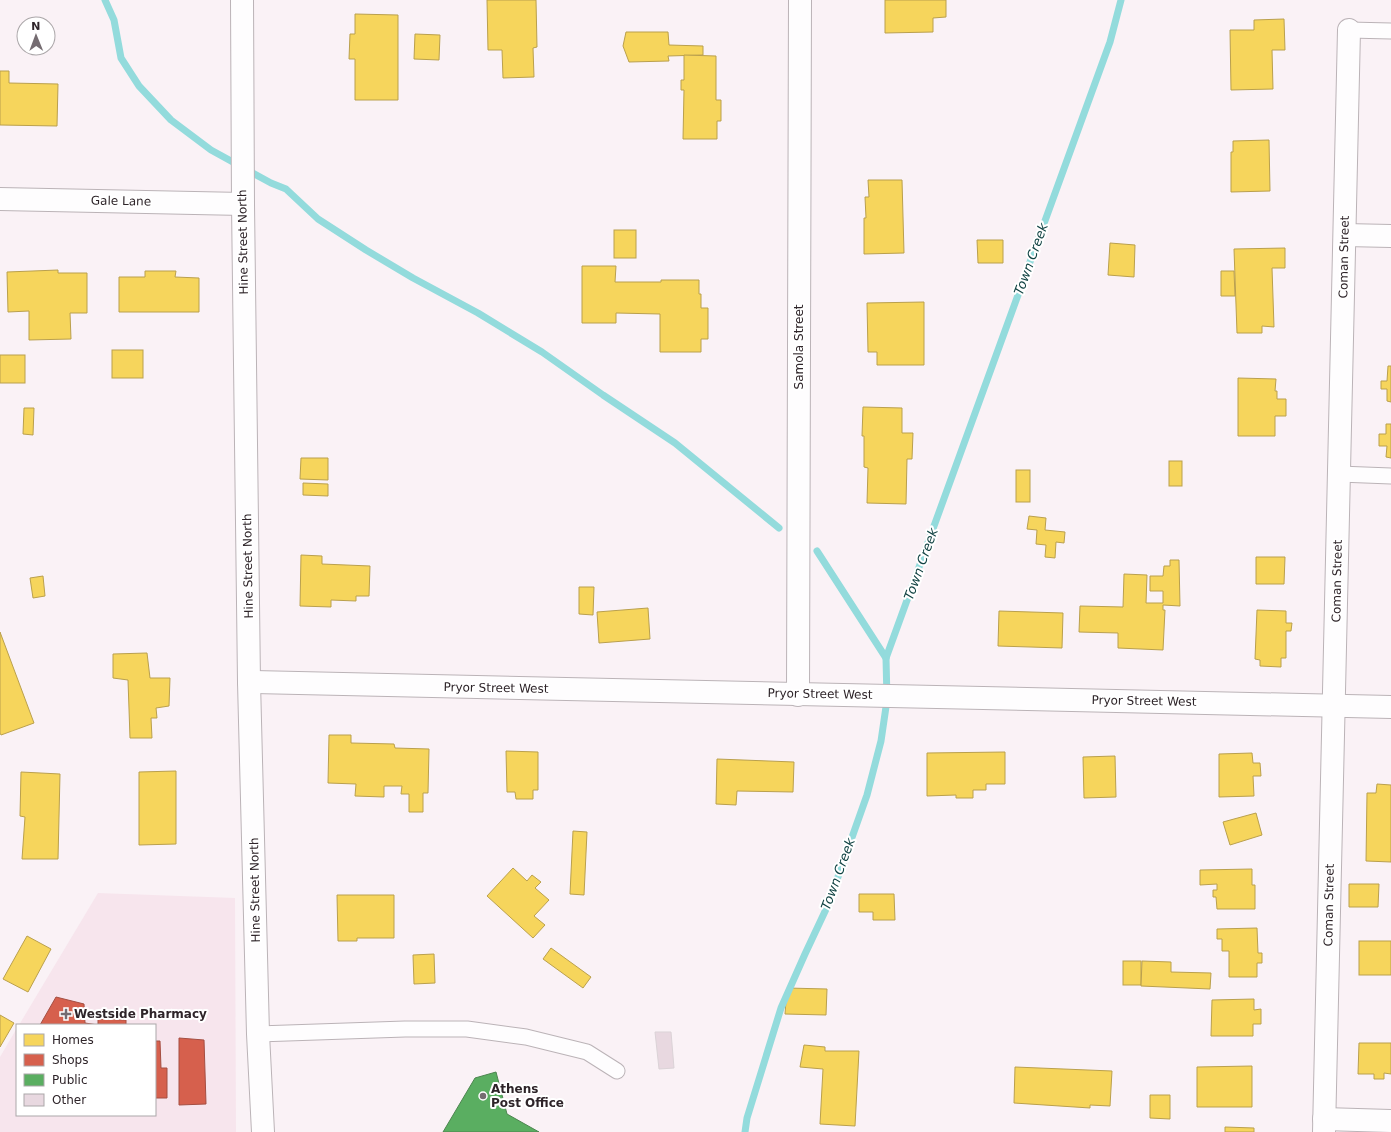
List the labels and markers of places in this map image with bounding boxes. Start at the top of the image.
place label: Westside Pharmacy [74,1007,207,1021]
marker: Westside Pharmacy [61,1009,71,1019]
place label: Athens Post Office [491,1082,564,1110]
marker: Athens Post Office [478,1091,488,1101]

